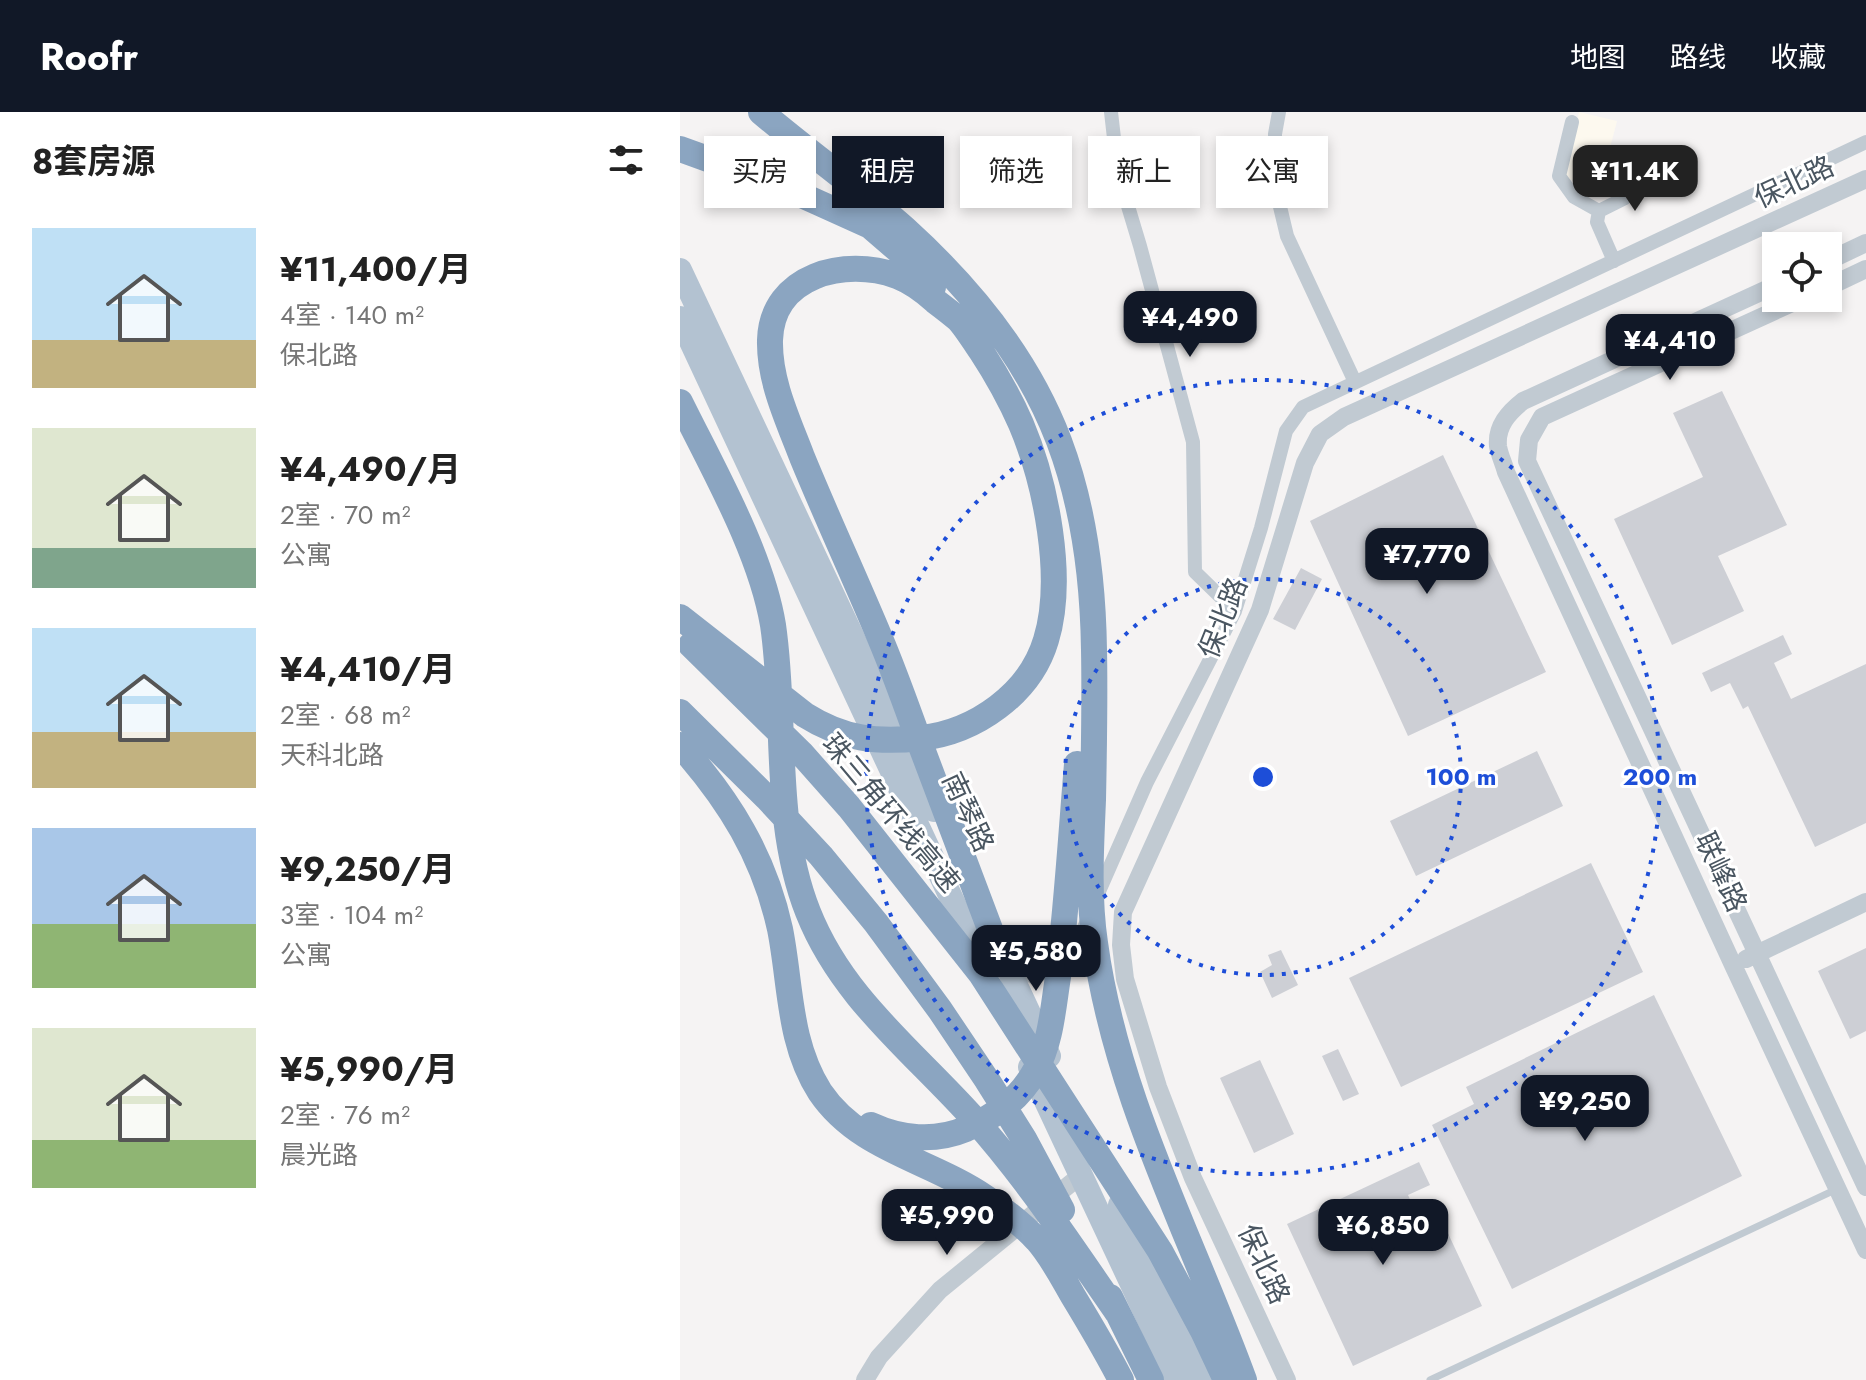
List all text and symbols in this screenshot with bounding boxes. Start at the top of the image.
text: Roofr [40,29,138,84]
text: 地图 [1570,37,1626,78]
text: 路线 [1670,37,1726,78]
text: 收藏 [1770,37,1826,78]
chip: 买房 [704,136,816,208]
chip: 租房 [832,136,944,208]
chip: 筛选 [960,136,1072,208]
chip: 新上 [1088,136,1200,208]
chip: 公寓 [1216,136,1328,208]
text: 8套房源 [32,137,155,186]
icon: filters [604,138,648,182]
pin: ¥11.4K [1570,145,1700,213]
street label: 保北路 [1747,146,1841,218]
text: ¥11.4K [1591,152,1679,190]
map controls [1762,232,1842,312]
button: locate [1762,232,1842,312]
text: ¥11,400/月 [280,245,472,294]
icon: home [96,260,192,356]
pin: ¥4,490 [1125,291,1255,359]
text: 4室 · 140 m² [280,296,424,334]
text: ¥4,490 [1142,298,1238,336]
pin: ¥4,410 [1605,314,1735,382]
text: ¥4,410 [1624,321,1716,359]
text: 保北路 [280,336,358,374]
text: ¥4,490/月 [280,445,461,494]
icon: home [96,460,192,556]
text: 2室 · 70 m² [280,496,411,534]
pin: ¥7,770 [1362,528,1492,596]
text: ¥7,770 [1383,535,1471,573]
text: 公寓 [280,536,332,574]
street label: 保北路 [1188,571,1258,665]
text: ¥4,410/月 [280,645,456,694]
icon: home [96,660,192,756]
text: 2室 · 68 m² [280,696,410,734]
street label: 珠三角环线高速 [812,725,970,901]
text: 天科北路 [280,736,384,774]
text: 100 m [1426,759,1496,794]
text: 200 m [1623,759,1697,794]
centre of rings [1249,763,1277,791]
street label: 南琴路 [932,765,1004,859]
street label: 联峰路 [1685,825,1757,919]
text: ¥9,250/月 [280,845,456,894]
icon: home [96,860,192,956]
text: 3室 · 104 m² [280,896,423,934]
pin: ¥5,580 [971,925,1101,993]
text: ¥5,580 [990,932,1082,970]
text: 公寓 [280,936,332,974]
text: ¥5,990/月 [280,1045,458,1094]
icon: home [96,1060,192,1156]
pin: ¥9,250 [1520,1075,1650,1143]
text: ¥9,250 [1539,1082,1631,1120]
text: 2室 · 76 m² [280,1096,410,1134]
text: 晨光路 [280,1136,358,1174]
pin: ¥5,990 [882,1189,1012,1257]
text: ¥5,990 [900,1196,994,1234]
pin: ¥6,850 [1318,1199,1448,1267]
text: ¥6,850 [1336,1206,1430,1244]
street label: 保北路 [1228,1217,1300,1311]

